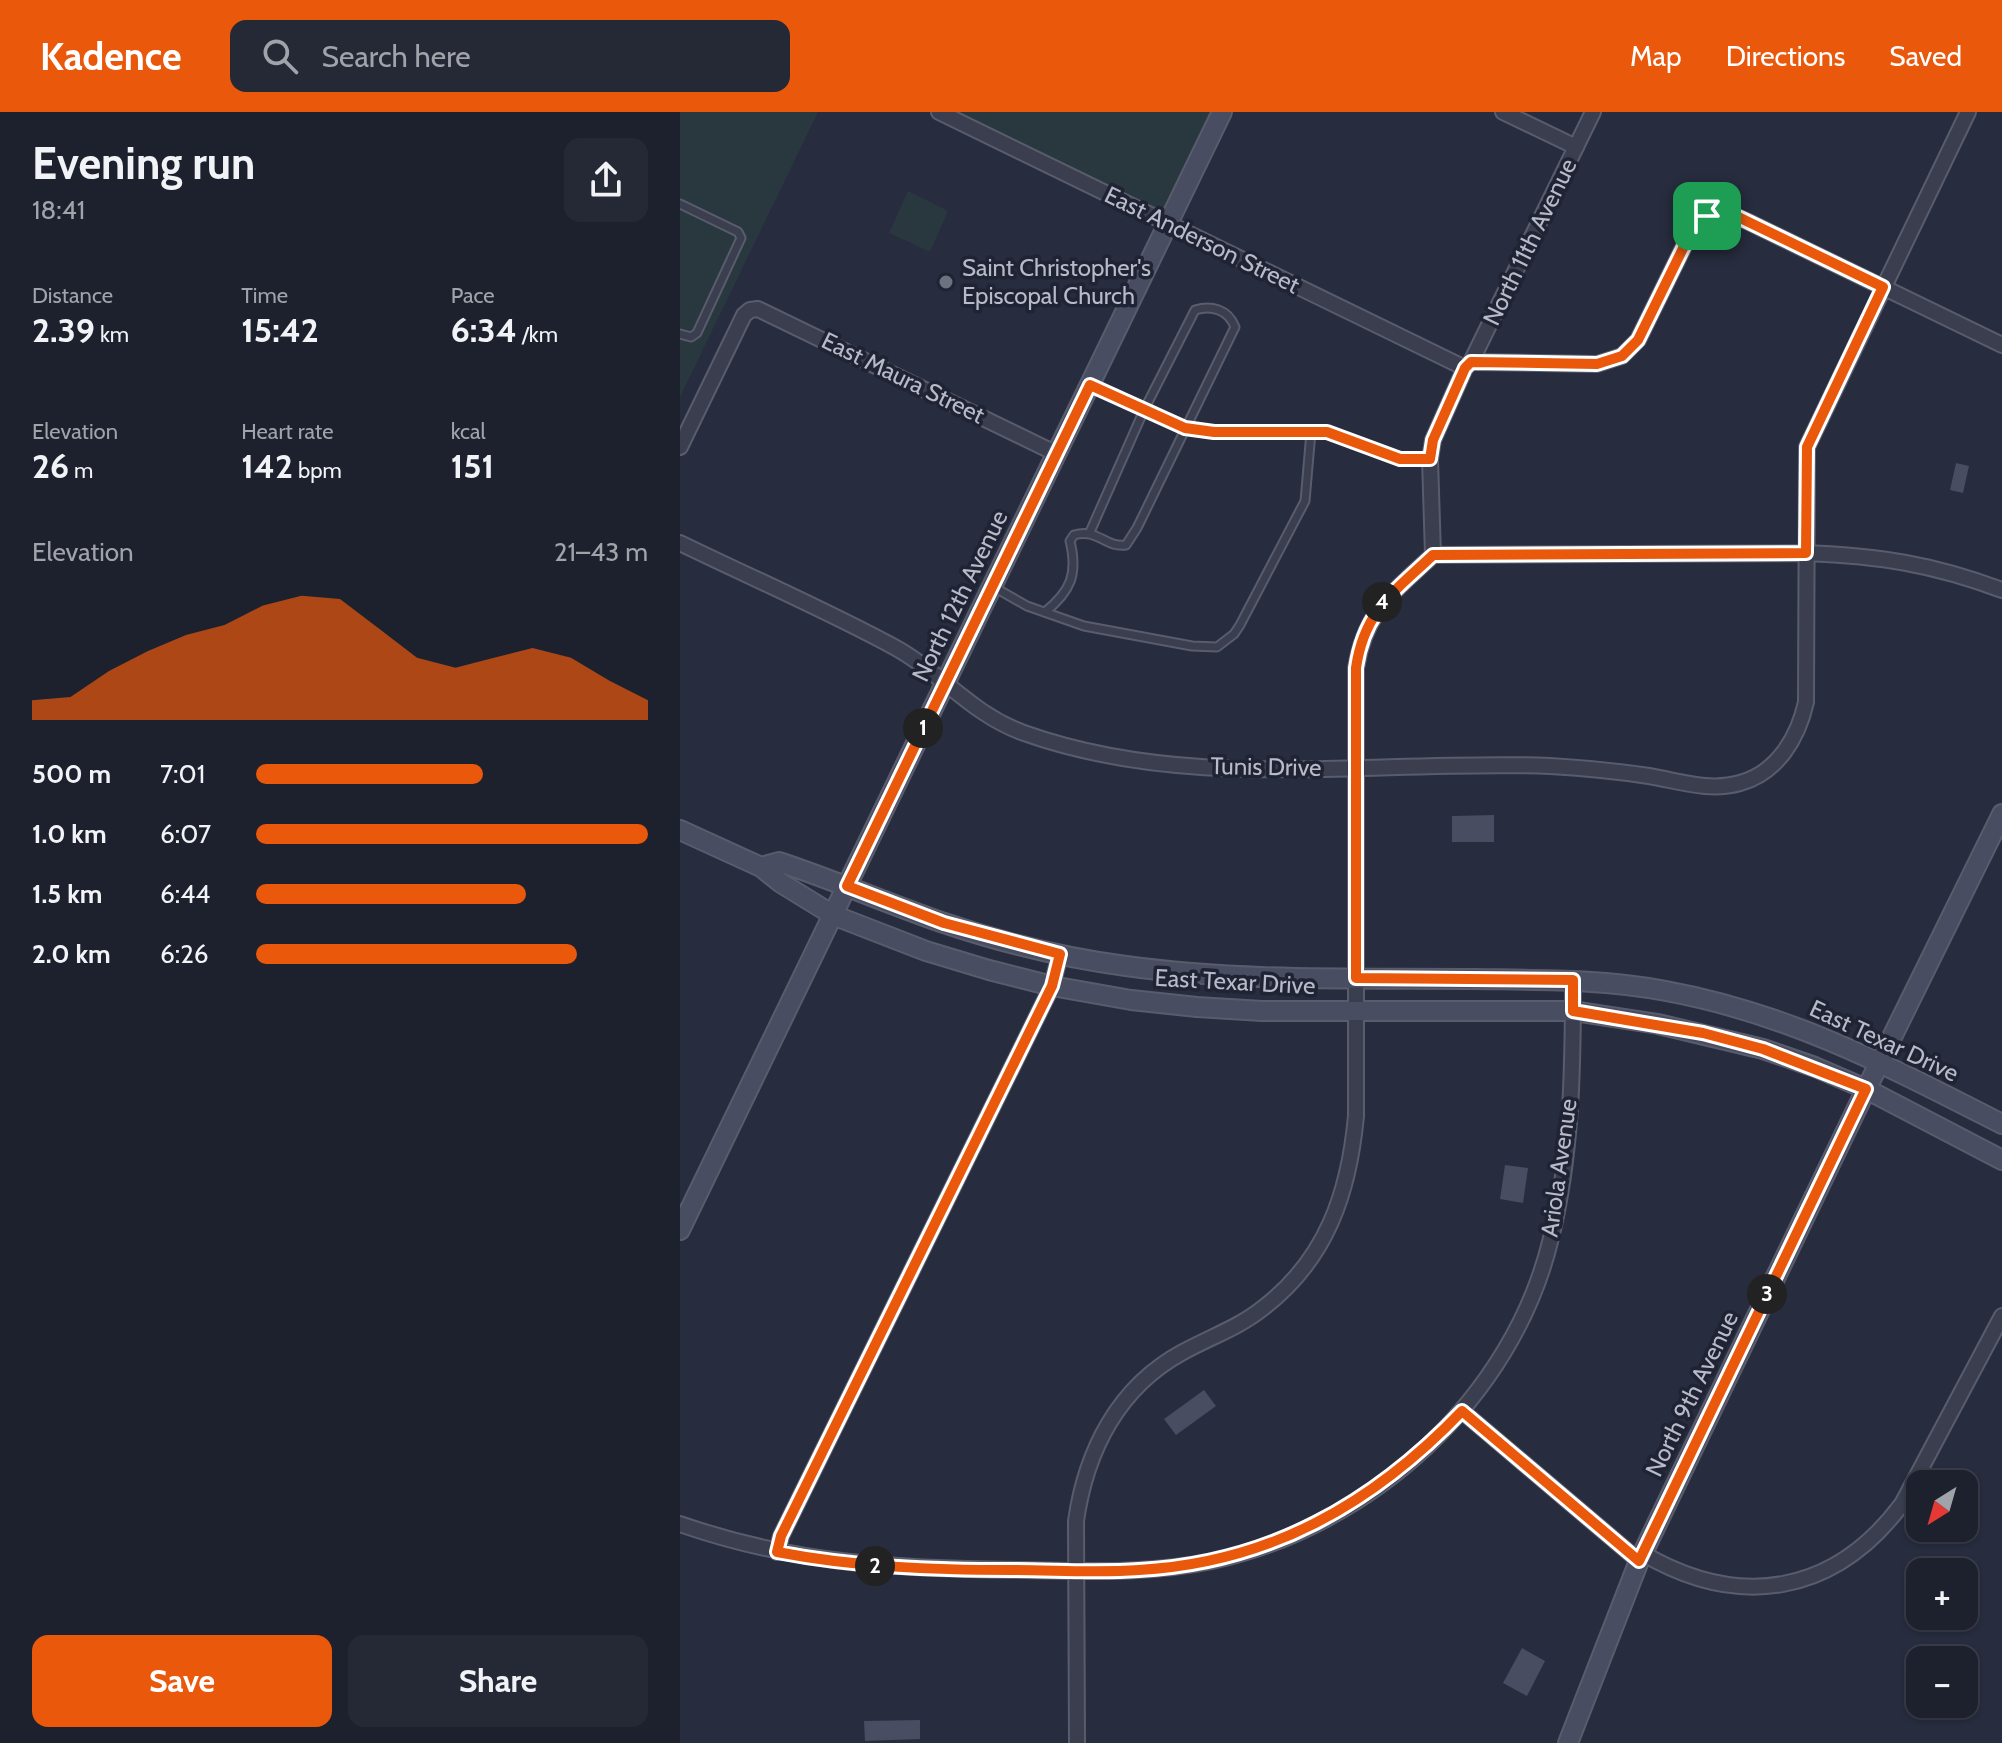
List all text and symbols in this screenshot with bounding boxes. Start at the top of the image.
search box [230,20,790,92]
text: Kadence [40,33,182,80]
icon: search [258,34,302,78]
text: Search here [322,38,471,75]
text: Map [1630,39,1682,73]
text: Directions [1726,39,1845,73]
text: Saved [1889,39,1962,73]
text: Evening run [32,137,255,190]
button: share [564,138,648,222]
street label: North 11th Avenue [1477,154,1582,330]
street label: East Anderson Street [1100,180,1304,299]
pin [1673,182,1741,250]
text: 18:41 [32,194,85,226]
icon: arrive [1685,194,1729,238]
place label: Saint Christopher's Episcopal Church [962,253,1151,310]
marker: Saint Christopher's Episcopal Church [937,273,955,291]
text: Distance [32,282,113,309]
text: Time [241,282,288,309]
text: Pace [451,282,495,309]
text: 2.39 [32,309,95,351]
text: 15:42 [241,309,319,351]
text: 6:34 [451,309,517,351]
text: km [95,321,129,348]
text: /km [517,321,558,348]
street label: East Maura Street [817,326,989,430]
text: Elevation [32,418,118,445]
text: Heart rate [241,418,333,445]
text: kcal [451,418,486,445]
text: 26 [32,445,69,487]
text: 142 [241,445,293,487]
text: 151 [451,445,494,487]
text: m [69,457,93,484]
text: bpm [293,457,342,484]
street label: North 12th Avenue [906,505,1014,686]
text: Elevation [32,536,134,568]
text: 21–43 m [554,536,648,568]
pin: 4 [1362,582,1402,622]
text: 4 [1375,588,1389,615]
pin: 1 [903,708,943,748]
text: 1 [919,714,927,741]
street label: Tunis Drive [1210,751,1322,782]
text: 500 m [32,758,111,790]
text: 7:01 [160,758,205,790]
text: 1.0 km [32,818,107,850]
text: 6:07 [160,818,211,850]
text: 1.5 km [32,878,102,910]
text: 6:44 [160,878,210,910]
text: 2.0 km [32,938,111,970]
text: 6:26 [160,938,209,970]
street label: East Texar Drive [1154,963,1316,1000]
street label: East Texar Drive [1805,993,1963,1088]
street label: Ariola Avenue [1534,1097,1583,1239]
pin: 3 [1747,1274,1787,1314]
text: 3 [1761,1280,1773,1307]
street label: North 9th Avenue [1639,1306,1744,1481]
north arrow [1906,1470,1978,1542]
map controls [1906,1470,1978,1718]
pin: 2 [855,1546,895,1586]
text: 2 [869,1552,881,1579]
button: + [1906,1558,1978,1630]
button: Save [32,1635,332,1727]
button: Share [348,1635,648,1727]
button: − [1906,1646,1978,1718]

